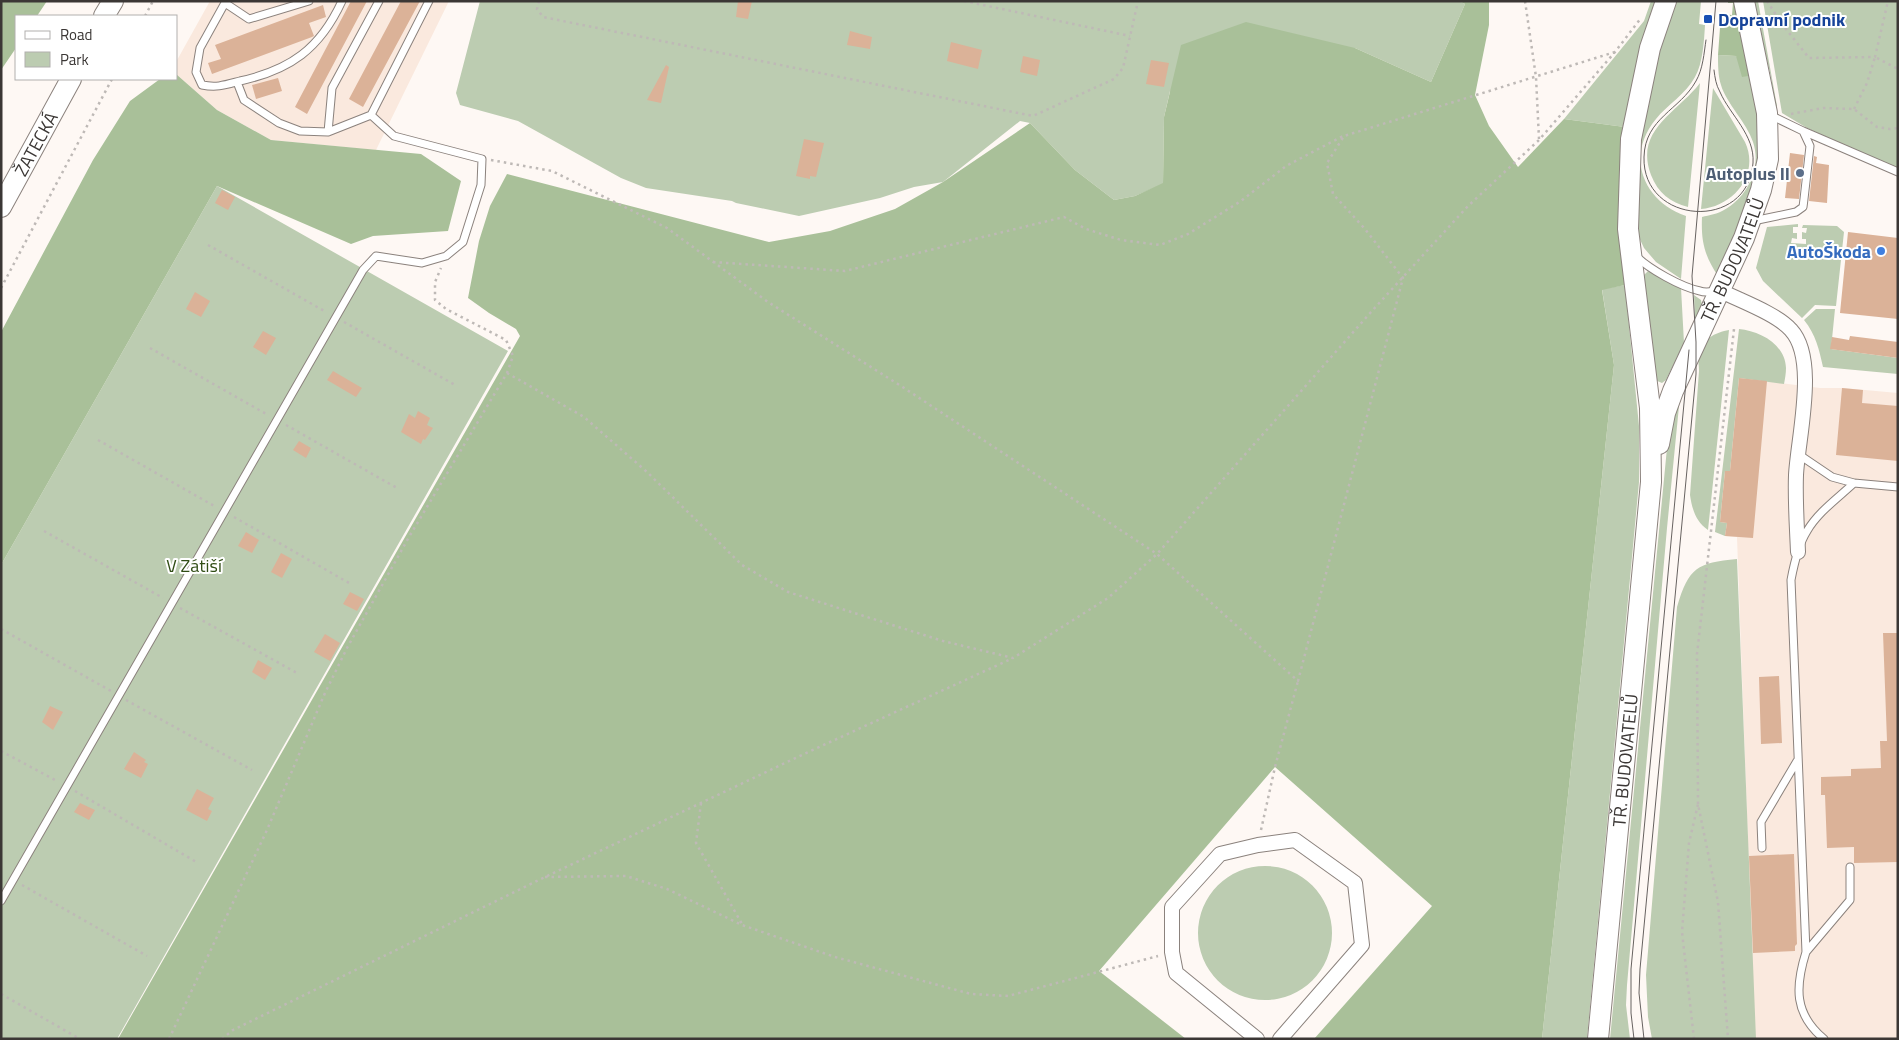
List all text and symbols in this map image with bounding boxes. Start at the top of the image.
place label: Dopravní podnik [1718,6,1846,33]
marker: Dopravní podnik [1702,13,1714,25]
legend [15,15,178,80]
text: Road [60,23,92,46]
text: Park [60,48,89,71]
street label: ŽATECKÁ [7,107,64,181]
place label: Autoplus II [1706,160,1790,187]
marker: Autoplus II [1794,167,1806,179]
street label: TŘ. BUDOVATELŮ [1693,194,1771,327]
place label: AutoŠkoda [1787,238,1871,265]
marker: AutoŠkoda [1875,245,1887,257]
park label: V Zátiší [166,552,224,579]
street label: TŘ. BUDOVATELŮ [1605,692,1644,828]

